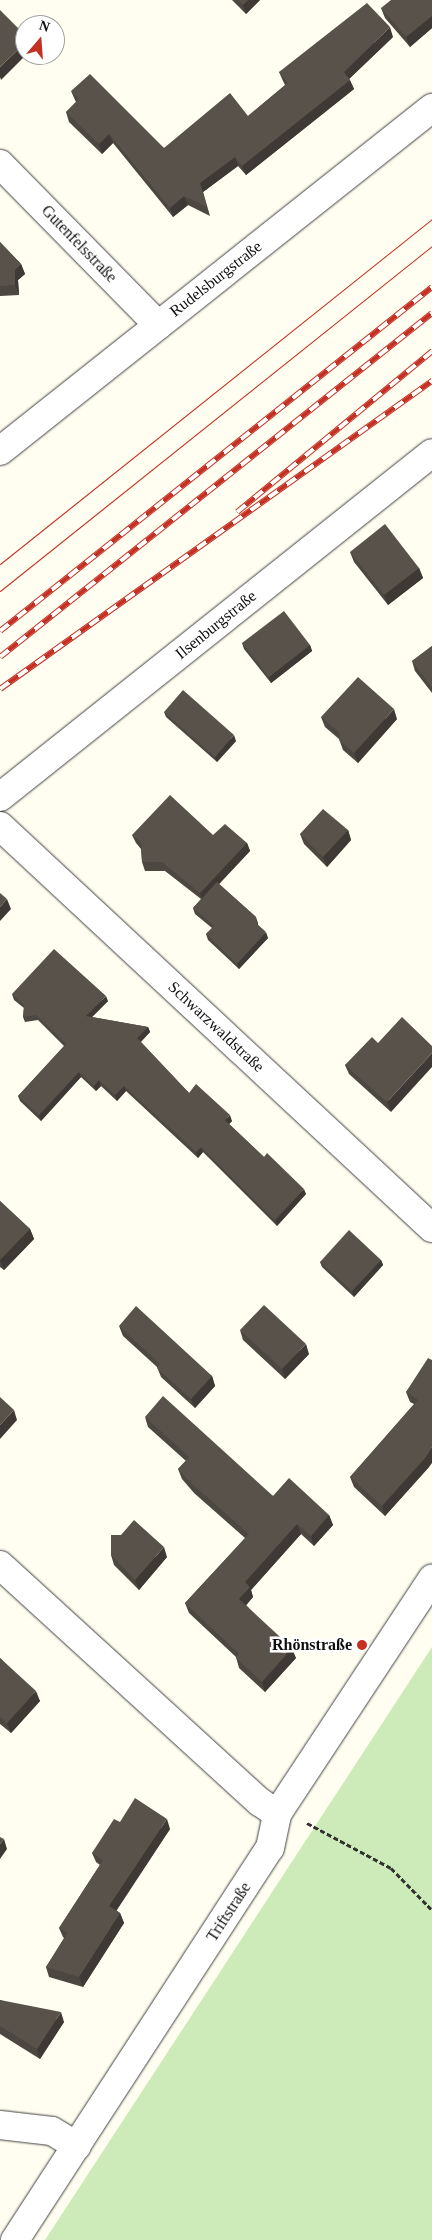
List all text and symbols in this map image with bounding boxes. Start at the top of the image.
north arrow [15,15,65,65]
text: N [37,18,52,35]
street label: Gutenfelsstraße [37,201,121,287]
street label: Rudelsburgstraße [166,237,266,321]
street label: Ilsenburgstraße [172,587,260,663]
street label: Schwarzwaldstraße [164,978,268,1076]
place label: Rhönstraße [272,1635,352,1655]
marker: Rhönstraße [356,1639,368,1651]
street label: Triftstraße [203,1879,255,1945]

